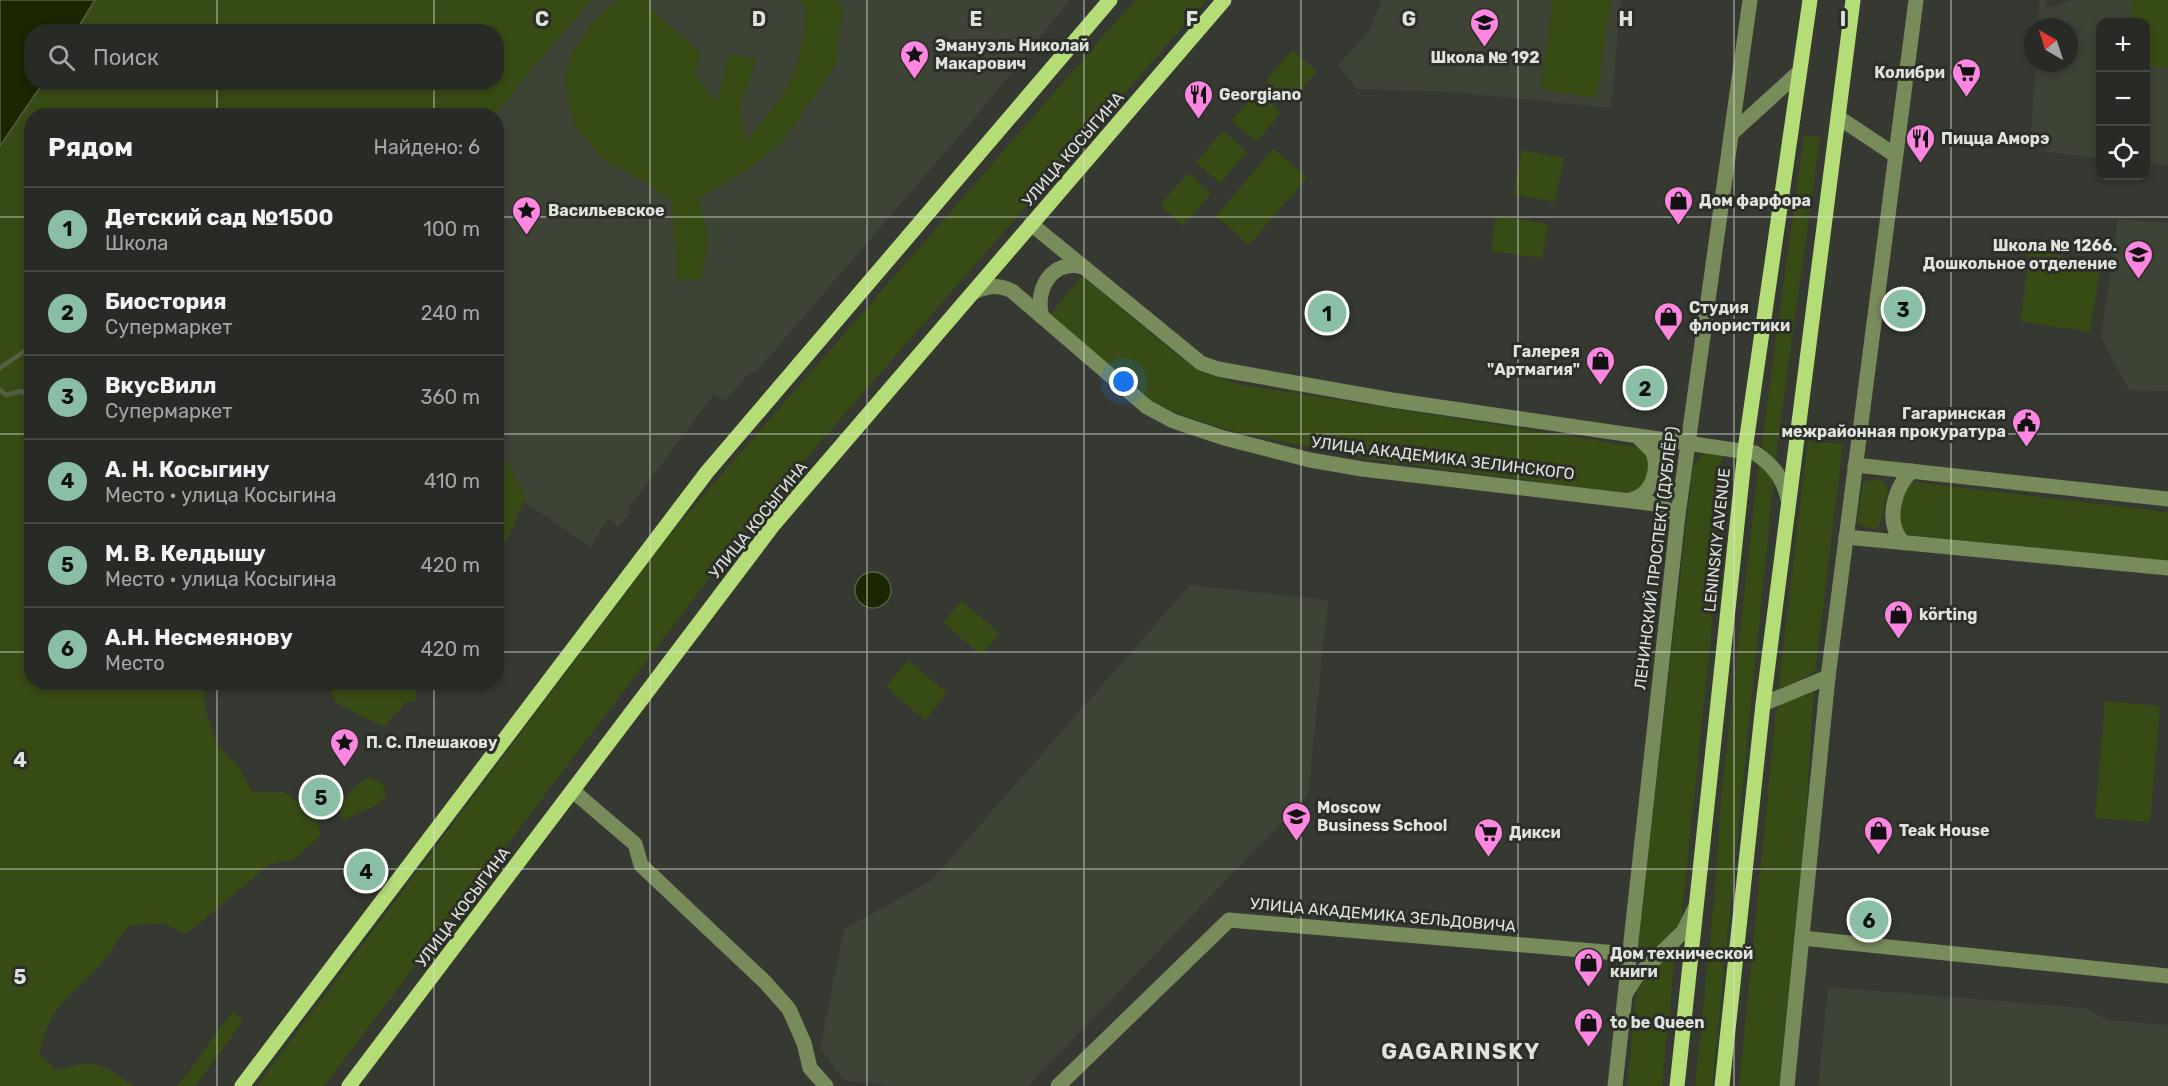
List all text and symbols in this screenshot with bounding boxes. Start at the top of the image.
school or university icon: Школа № 192 [1469,6,1501,48]
text: C [535,7,549,31]
text: D [752,7,766,31]
text: E [970,7,982,31]
text: F [1186,7,1198,31]
text: G [1402,7,1416,31]
text: H [1619,7,1633,31]
text: I [1840,7,1846,31]
north arrow [2024,18,2078,72]
map controls [2096,18,2150,180]
button: + [2096,18,2150,72]
search box [24,24,504,90]
place label: Эмануэль Николай Макарович [935,36,1089,73]
place icon: Эмануэль Николай Макарович [898,38,930,80]
icon: search [45,41,78,74]
text: Поиск [93,44,159,71]
place label: Школа № 192 [1430,48,1540,67]
supermarket icon: Колибри [1950,56,1982,98]
place label: Колибри [1874,63,1945,82]
button: − [2096,72,2150,126]
restaurant icon: Georgiano [1182,78,1214,120]
place label: Georgiano [1219,85,1301,104]
street label: УЛИЦА КОСЫГИНА [1018,88,1128,210]
restaurant icon: Пицца Аморэ [1904,122,1936,164]
button: locate [2096,126,2150,180]
place label: Пицца Аморэ [1941,129,2049,148]
text: Рядом [48,132,133,163]
text: Найдено: 6 [374,135,480,159]
shop icon: Дом фарфора [1662,184,1694,226]
place label: Дом фарфора [1699,191,1811,210]
place icon: Васильевское [511,194,543,236]
place label: Васильевское [548,201,665,220]
text: Детский сад №1500 [105,204,333,231]
text: 1 [63,217,72,241]
text: 100 m [423,217,480,241]
text: Школа [105,231,168,255]
place label: Школа № 1266. Дошкольное отделение [1923,236,2117,273]
school or university icon: Школа № 1266. Дошкольное отделение [2122,238,2154,280]
pin: 3 [1884,286,1922,332]
text: Биостория [105,288,227,315]
pin: 1 [1308,290,1346,336]
place label: Студия флористики [1689,298,1790,335]
shop icon: Студия флористики [1652,300,1684,342]
text: 2 [61,301,74,325]
text: 240 m [421,301,480,325]
text: Супермаркет [105,315,233,339]
place label: Галерея "Артмагия" [1487,342,1580,379]
shop icon: Галерея "Артмагия" [1585,344,1617,386]
pin: 2 [1626,366,1664,410]
your location [1109,367,1138,396]
text: ВкусВилл [105,372,216,399]
text: 3 [61,385,74,409]
text: 360 m [421,385,480,409]
text: Супермаркет [105,399,233,423]
place label: Гагаринская межрайонная прокуратура [1781,404,2006,441]
public building icon: Гагаринская межрайонная прокуратура [2011,406,2043,448]
street label: ЛЕНИНСКИЙ ПРОСПЕКТ (ДУБЛЁР) [1630,425,1682,691]
street label: УЛИЦА АКАДЕМИКА ЗЕЛИНСКОГО [1310,432,1576,484]
text: А. Н. Косыгину [105,456,269,483]
street label: УЛИЦА КОСЫГИНА [705,457,811,582]
street label: LENINSKIY AVENUE [1700,467,1734,613]
text: 4 [61,469,74,493]
text: 410 m [424,469,480,493]
text: Место · улица Косыгина [105,483,337,507]
text: М. В. Келдышу [105,540,266,567]
text: 5 [61,553,74,577]
text: 420 m [420,553,480,577]
text: Место · улица Косыгина [105,567,337,591]
shop icon: körting [1882,598,1914,640]
place label: körting [1919,605,1978,624]
text: А.Н. Несмеянову [105,624,293,651]
text: 6 [61,637,74,661]
text: 420 m [420,637,480,661]
text: Место [105,651,165,675]
place icon: П. С. Плешакову [329,726,361,768]
place label: П. С. Плешакову [366,733,498,752]
text: 4 [13,748,27,772]
pin: 5 [302,774,340,820]
place label: Moscow Business School [1317,798,1447,835]
school or university icon: Moscow Business School [1280,800,1312,842]
shop icon: Teak House [1862,814,1894,856]
supermarket icon: Дикси [1472,816,1504,858]
place label: Teak House [1899,821,1990,840]
place label: Дикси [1509,823,1561,842]
street label: УЛИЦА КОСЫГИНА [412,843,514,971]
pin: 4 [346,848,386,894]
street label: УЛИЦА АКАДЕМИКА ЗЕЛЬДОВИЧА [1249,894,1517,936]
pin: 6 [1850,898,1888,942]
place label: Дом технической книги [1610,944,1753,981]
shop icon: Дом технической книги [1573,946,1605,988]
text: 5 [14,965,27,989]
shop icon: to be Queen [1573,1006,1605,1048]
place label: to be Queen [1610,1013,1705,1032]
district label: GAGARINSKY [1381,1038,1541,1065]

